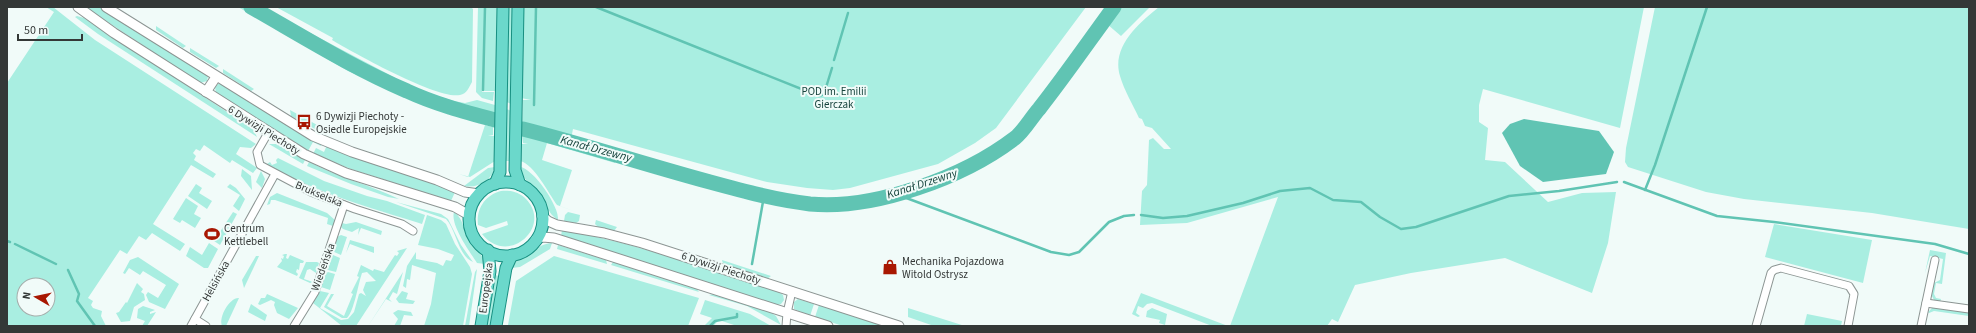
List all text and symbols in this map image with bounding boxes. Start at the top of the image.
scale bar [18,16,82,42]
text: 50 m [24,22,48,39]
park label: POD im. Emilii Gierczak [801,84,867,112]
street label: 6 Dywizji Piechoty [225,102,303,158]
place label: 6 Dywizji Piechoty - Osiedle Europejskie [316,109,407,137]
bus stop icon: 6 Dywizji Piechoty - Osiedle Europejskie [295,113,313,131]
water label: Kanał Drzewny [558,131,634,167]
water label: Kanał Drzewny [885,164,960,203]
street label: Brukselska [293,177,345,211]
place label: Centrum Kettlebell [224,221,268,249]
sports icon: Centrum Kettlebell [203,225,221,243]
street label: Wiedeńska [307,241,339,293]
street label: 6 Dywizji Piechoty [679,248,763,288]
place label: Mechanika Pojazdowa Witold Ostrysz [902,254,1004,282]
street label: Helsińska [199,258,233,304]
shop icon: Mechanika Pojazdowa Witold Ostrysz [881,258,899,276]
street label: Europejska [475,262,497,314]
north arrow [16,277,56,317]
text: N [19,291,35,300]

